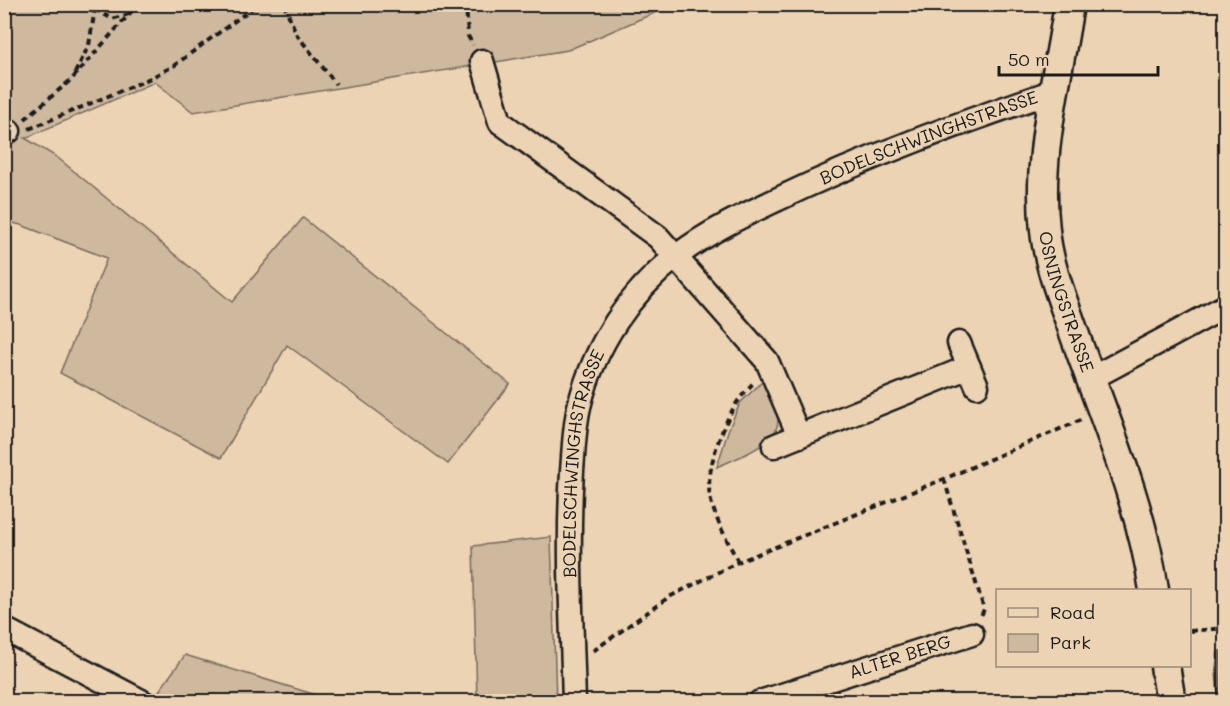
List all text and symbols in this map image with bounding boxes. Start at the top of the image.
scale bar [999,39,1158,77]
text: 50 m [1008,47,1050,71]
street label: BODELSCHWINGHSTRASSE [816,85,1041,189]
street label: OSNINGSTRASSE [1034,230,1100,375]
street label: BODELSCHWINGHSTRASSE [557,345,610,578]
legend [996,589,1191,667]
text: Road [1050,600,1095,624]
street label: ALTER BERG [846,629,954,684]
text: Park [1050,630,1091,654]

